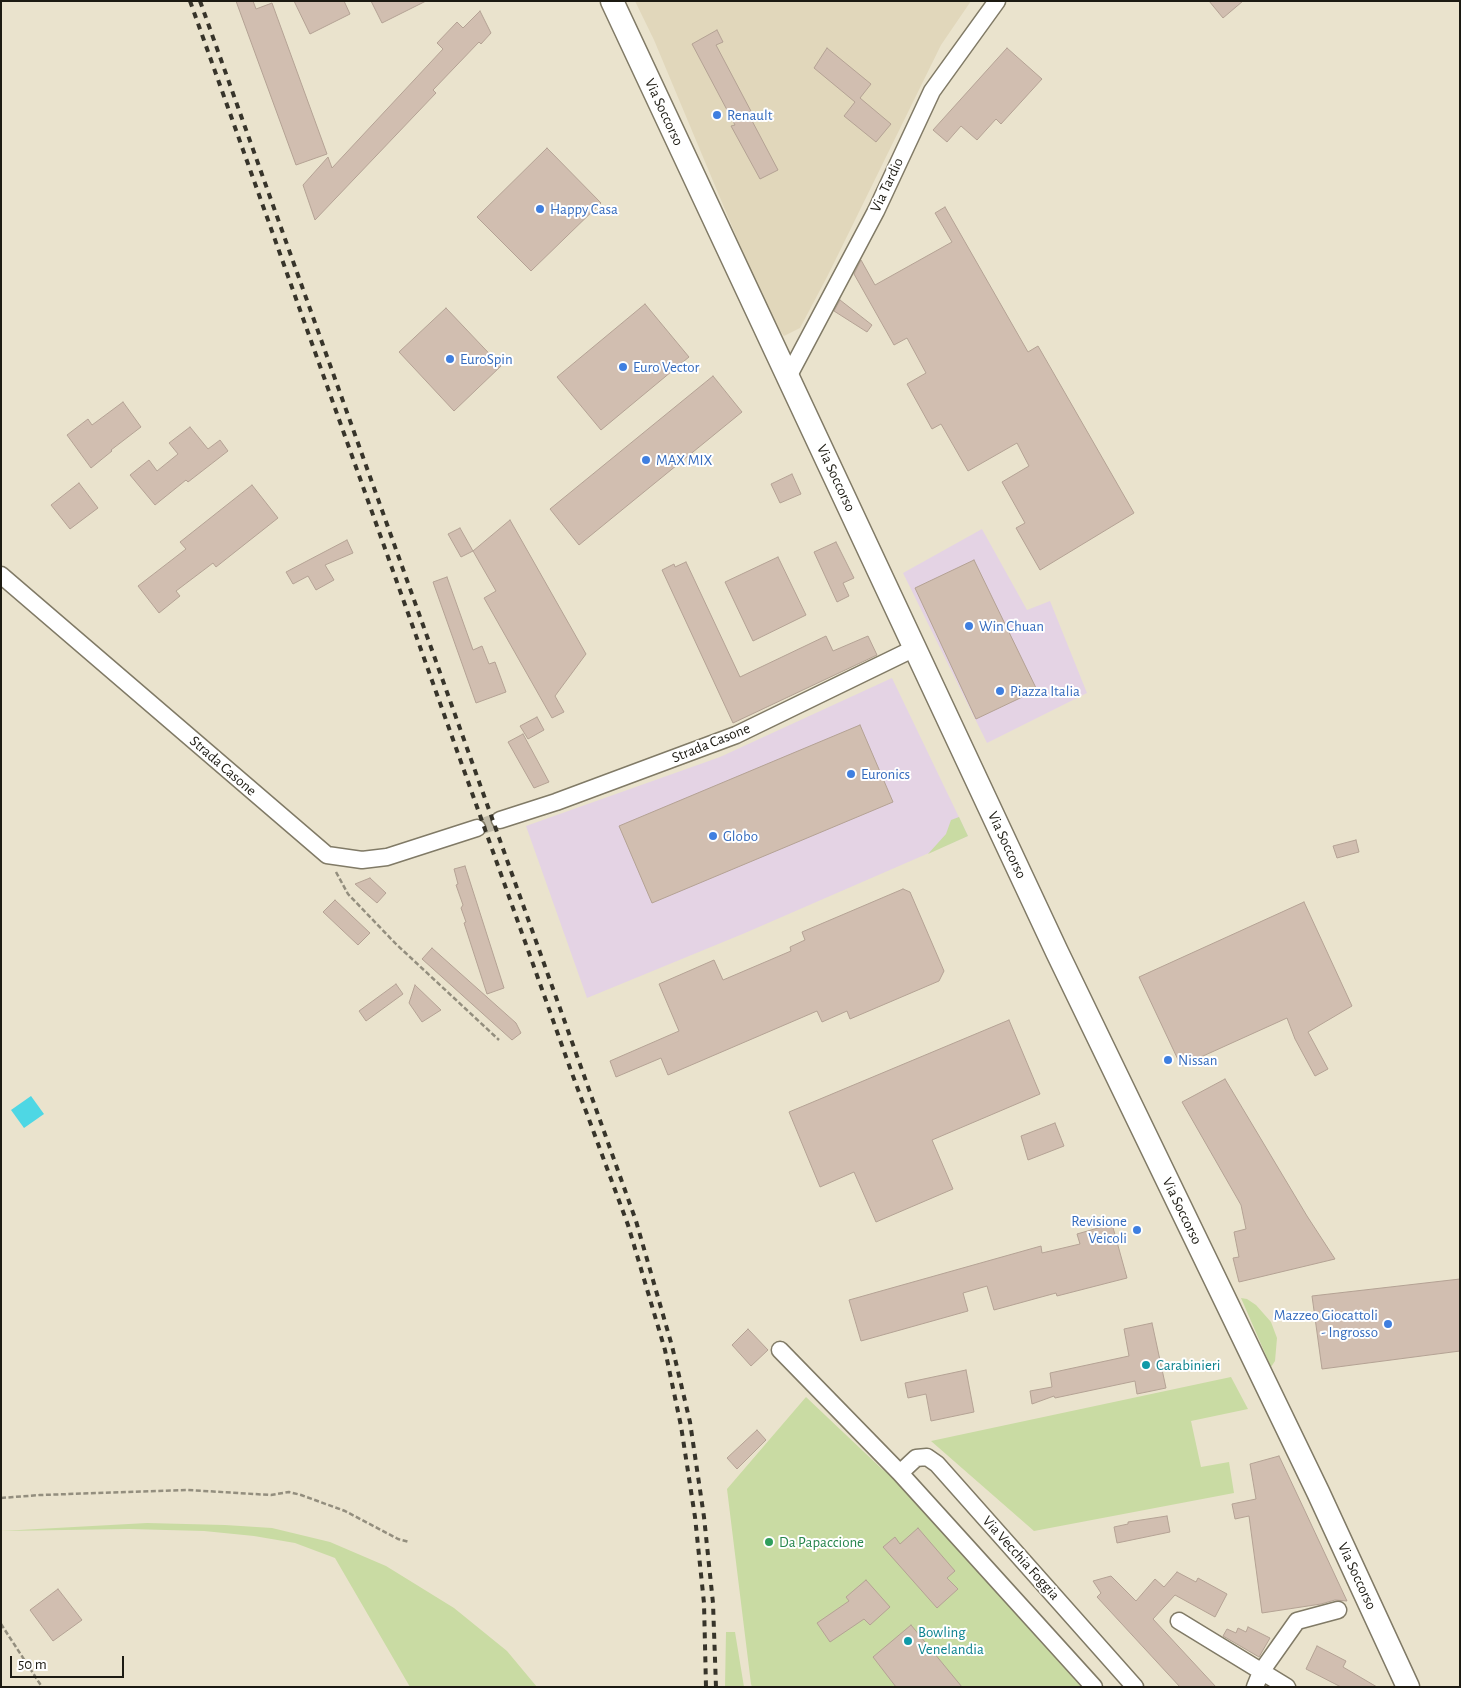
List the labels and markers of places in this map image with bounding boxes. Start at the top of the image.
place label: Renault [727,106,773,124]
marker: Renault [711,109,723,121]
place label: Happy Casa [550,200,618,218]
marker: Happy Casa [534,203,546,215]
place label: EuroSpin [460,350,513,368]
marker: EuroSpin [444,353,456,365]
place label: Euro Vector [633,358,699,376]
marker: Euro Vector [617,361,629,373]
place label: MAX MIX [656,451,712,469]
marker: MAX MIX [640,454,652,466]
place label: Win Chuan [979,617,1044,635]
marker: Win Chuan [963,620,975,632]
place label: Piazza Italia [1010,682,1080,700]
marker: Piazza Italia [994,685,1006,697]
place label: Euronics [861,765,910,783]
marker: Euronics [845,768,857,780]
place label: Globo [723,827,758,845]
marker: Globo [707,830,719,842]
place label: Nissan [1178,1051,1217,1069]
marker: Nissan [1162,1054,1174,1066]
place label: Revisione Veicoli [1071,1212,1127,1247]
marker: Revisione Veicoli [1131,1224,1143,1236]
place label: Mazzeo Giocattoli - Ingrosso [1274,1306,1378,1341]
marker: Mazzeo Giocattoli - Ingrosso [1382,1318,1394,1330]
place label: Carabinieri [1156,1356,1220,1374]
marker: Carabinieri [1140,1359,1152,1371]
place label: Da Papaccione [779,1533,864,1551]
marker: Da Papaccione [763,1536,775,1548]
place label: Bowling Venelandia [918,1623,984,1658]
marker: Bowling Venelandia [902,1635,914,1647]

